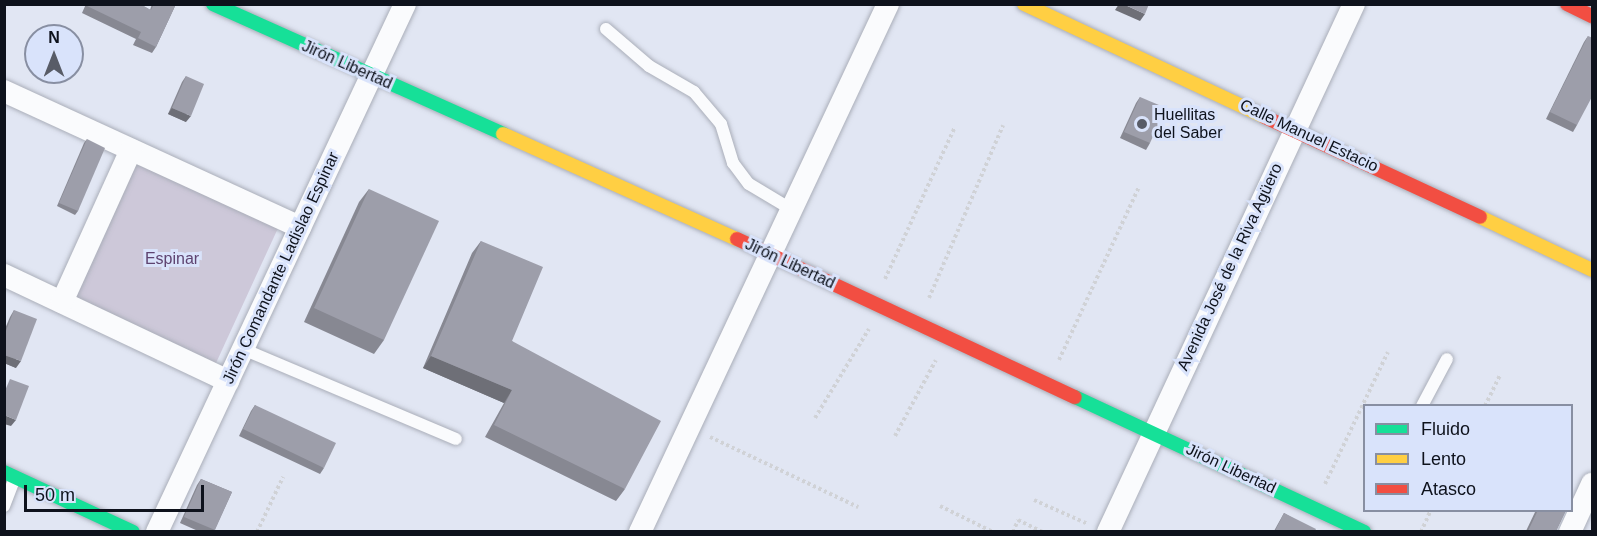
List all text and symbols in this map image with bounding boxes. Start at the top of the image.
north arrow [24,24,84,84]
text: N [48,29,60,46]
street label: Jirón Libertad [299,37,395,93]
street label: Calle Manuel Estacio [1237,96,1381,176]
place label: Huellitas del Saber [1154,105,1222,143]
marker: Huellitas del Saber [1135,117,1149,131]
street label: Jirón Comandante Ladislao Espinar [219,149,343,387]
street label: Avenida José de la Riva Agüero [1173,160,1287,374]
street label: Jirón Libertad [742,235,838,293]
park label: Espinar [145,249,199,269]
legend [1363,404,1573,512]
text: Fluido [1421,419,1470,439]
street label: Jirón Libertad [1183,440,1279,498]
text: Lento [1421,449,1466,469]
scale bar [27,473,207,511]
text: Atasco [1421,479,1476,499]
text: 50 m [35,485,75,505]

